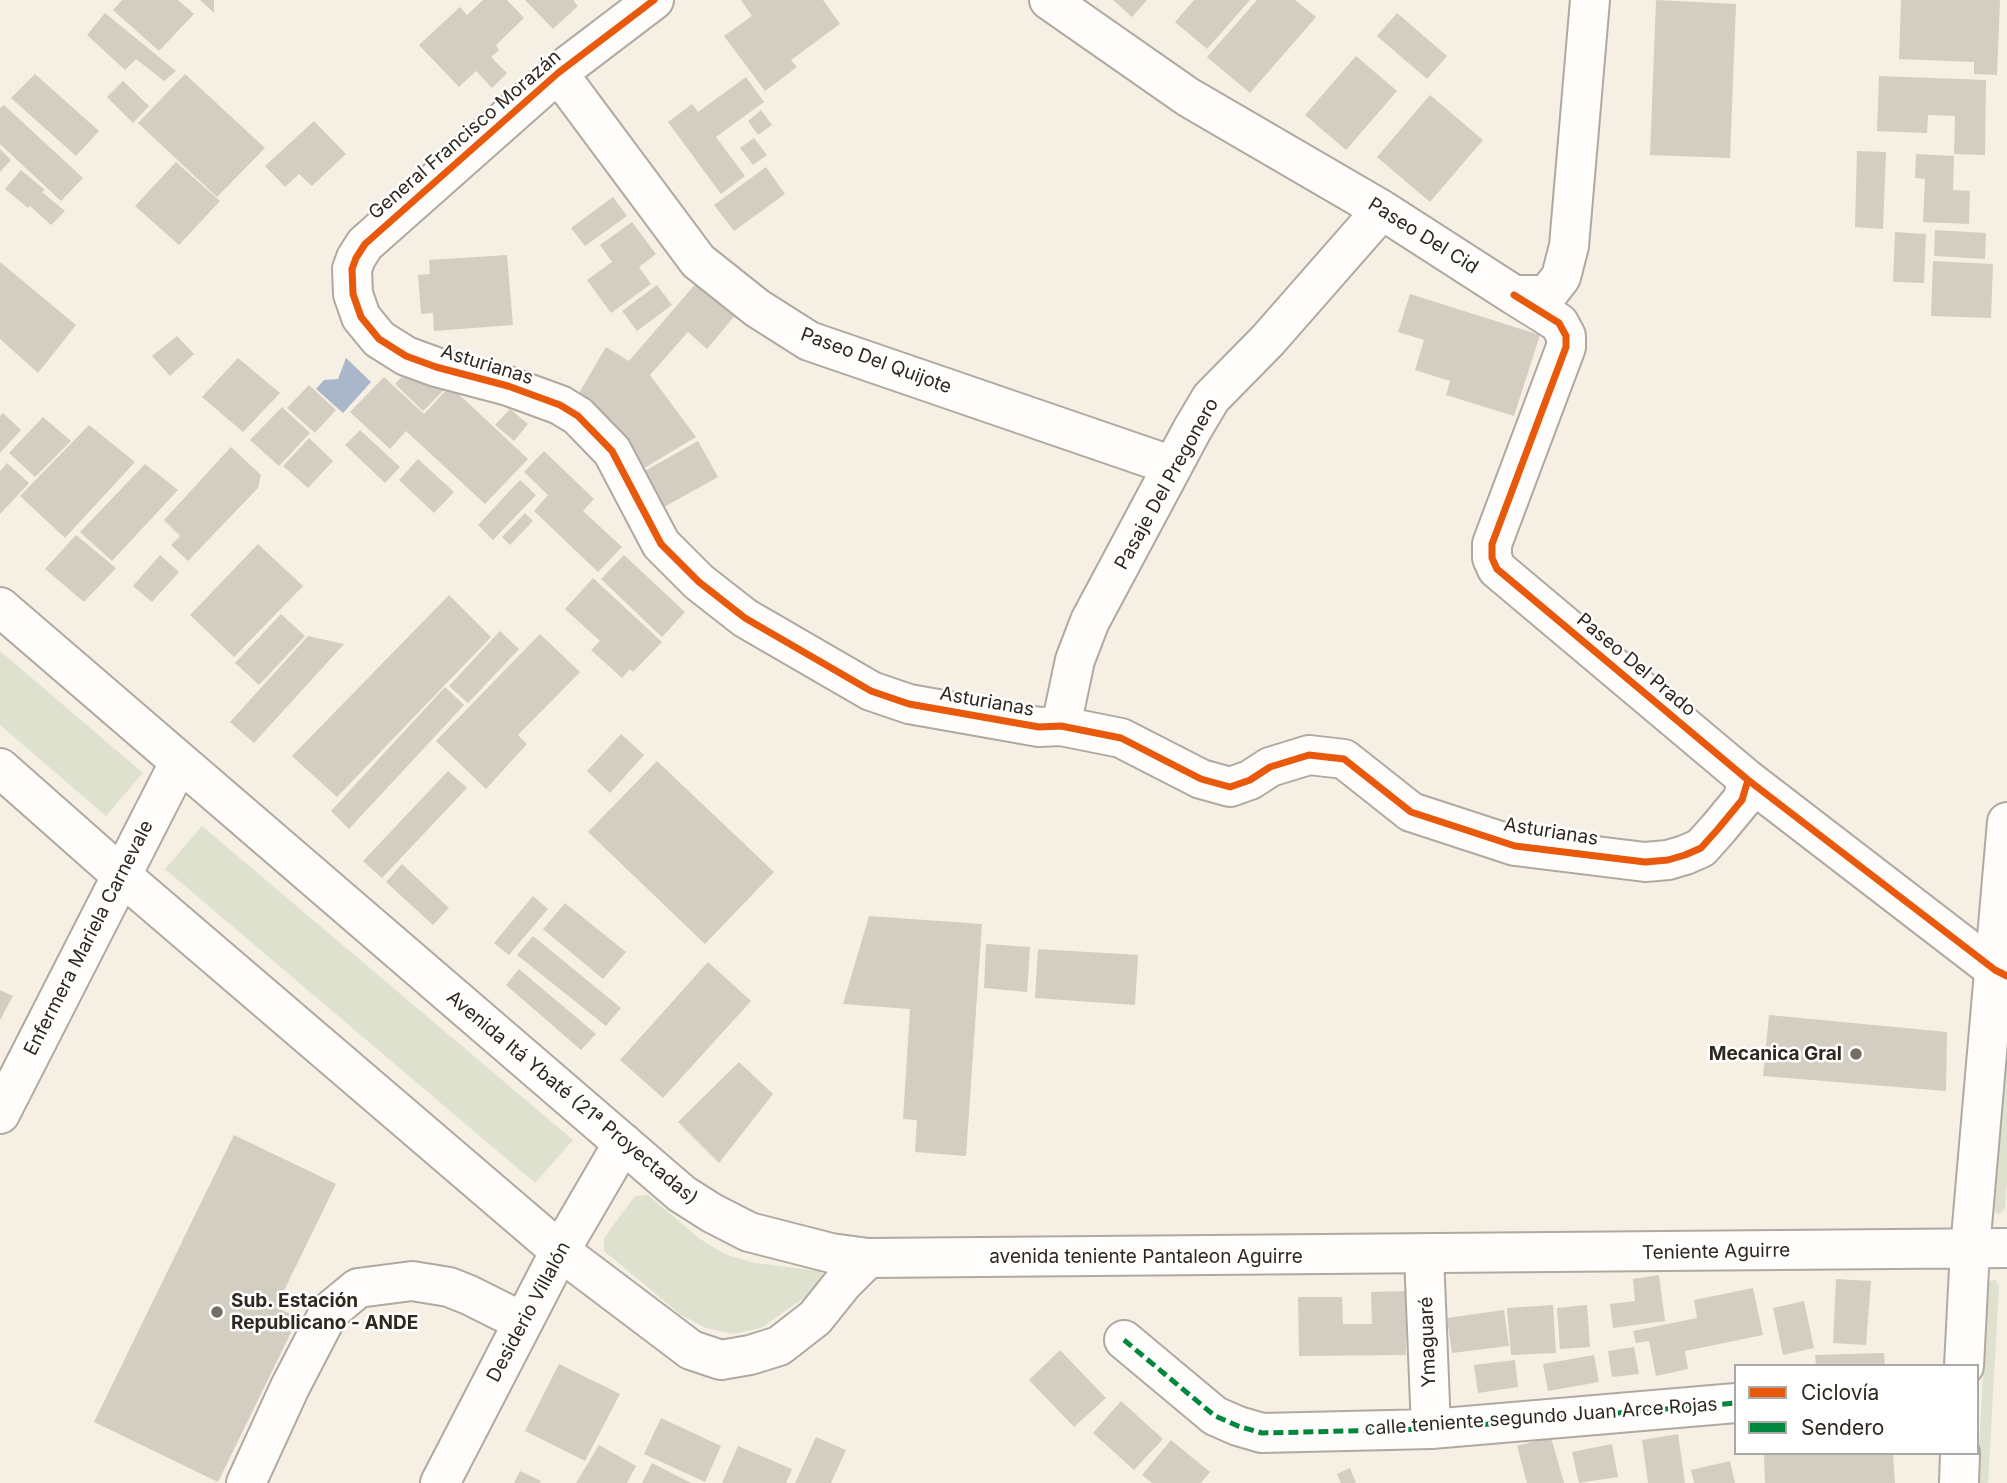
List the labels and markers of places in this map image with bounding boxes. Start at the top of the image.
place label: Mecanica Gral [1709,1043,1842,1065]
marker: Mecanica Gral [1848,1046,1864,1062]
place label: Sub. Estación Republicano - ANDE [231,1290,418,1334]
marker: Sub. Estación Republicano - ANDE [209,1304,225,1320]

